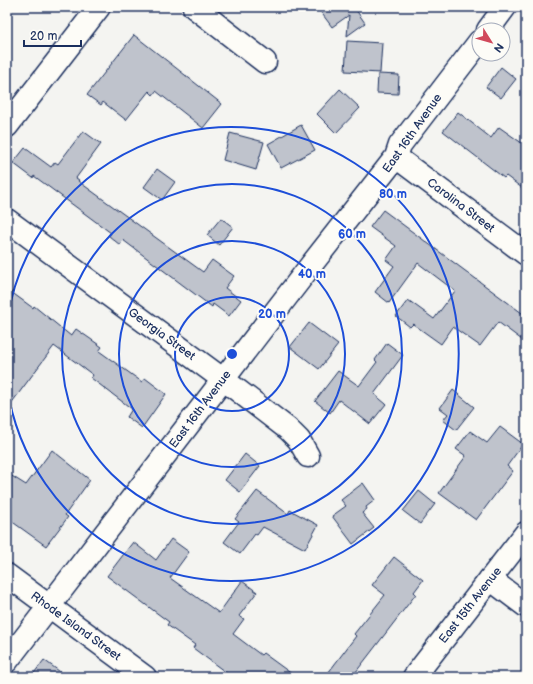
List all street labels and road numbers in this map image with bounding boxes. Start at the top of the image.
street label: East 16th Avenue [379,91,445,176]
street label: Carolina Street [424,175,498,236]
street label: Georgia Street [125,305,199,364]
street label: East 16th Avenue [166,368,234,451]
street label: East 15th Avenue [436,564,505,647]
street label: Rhode Island Street [28,589,124,664]

